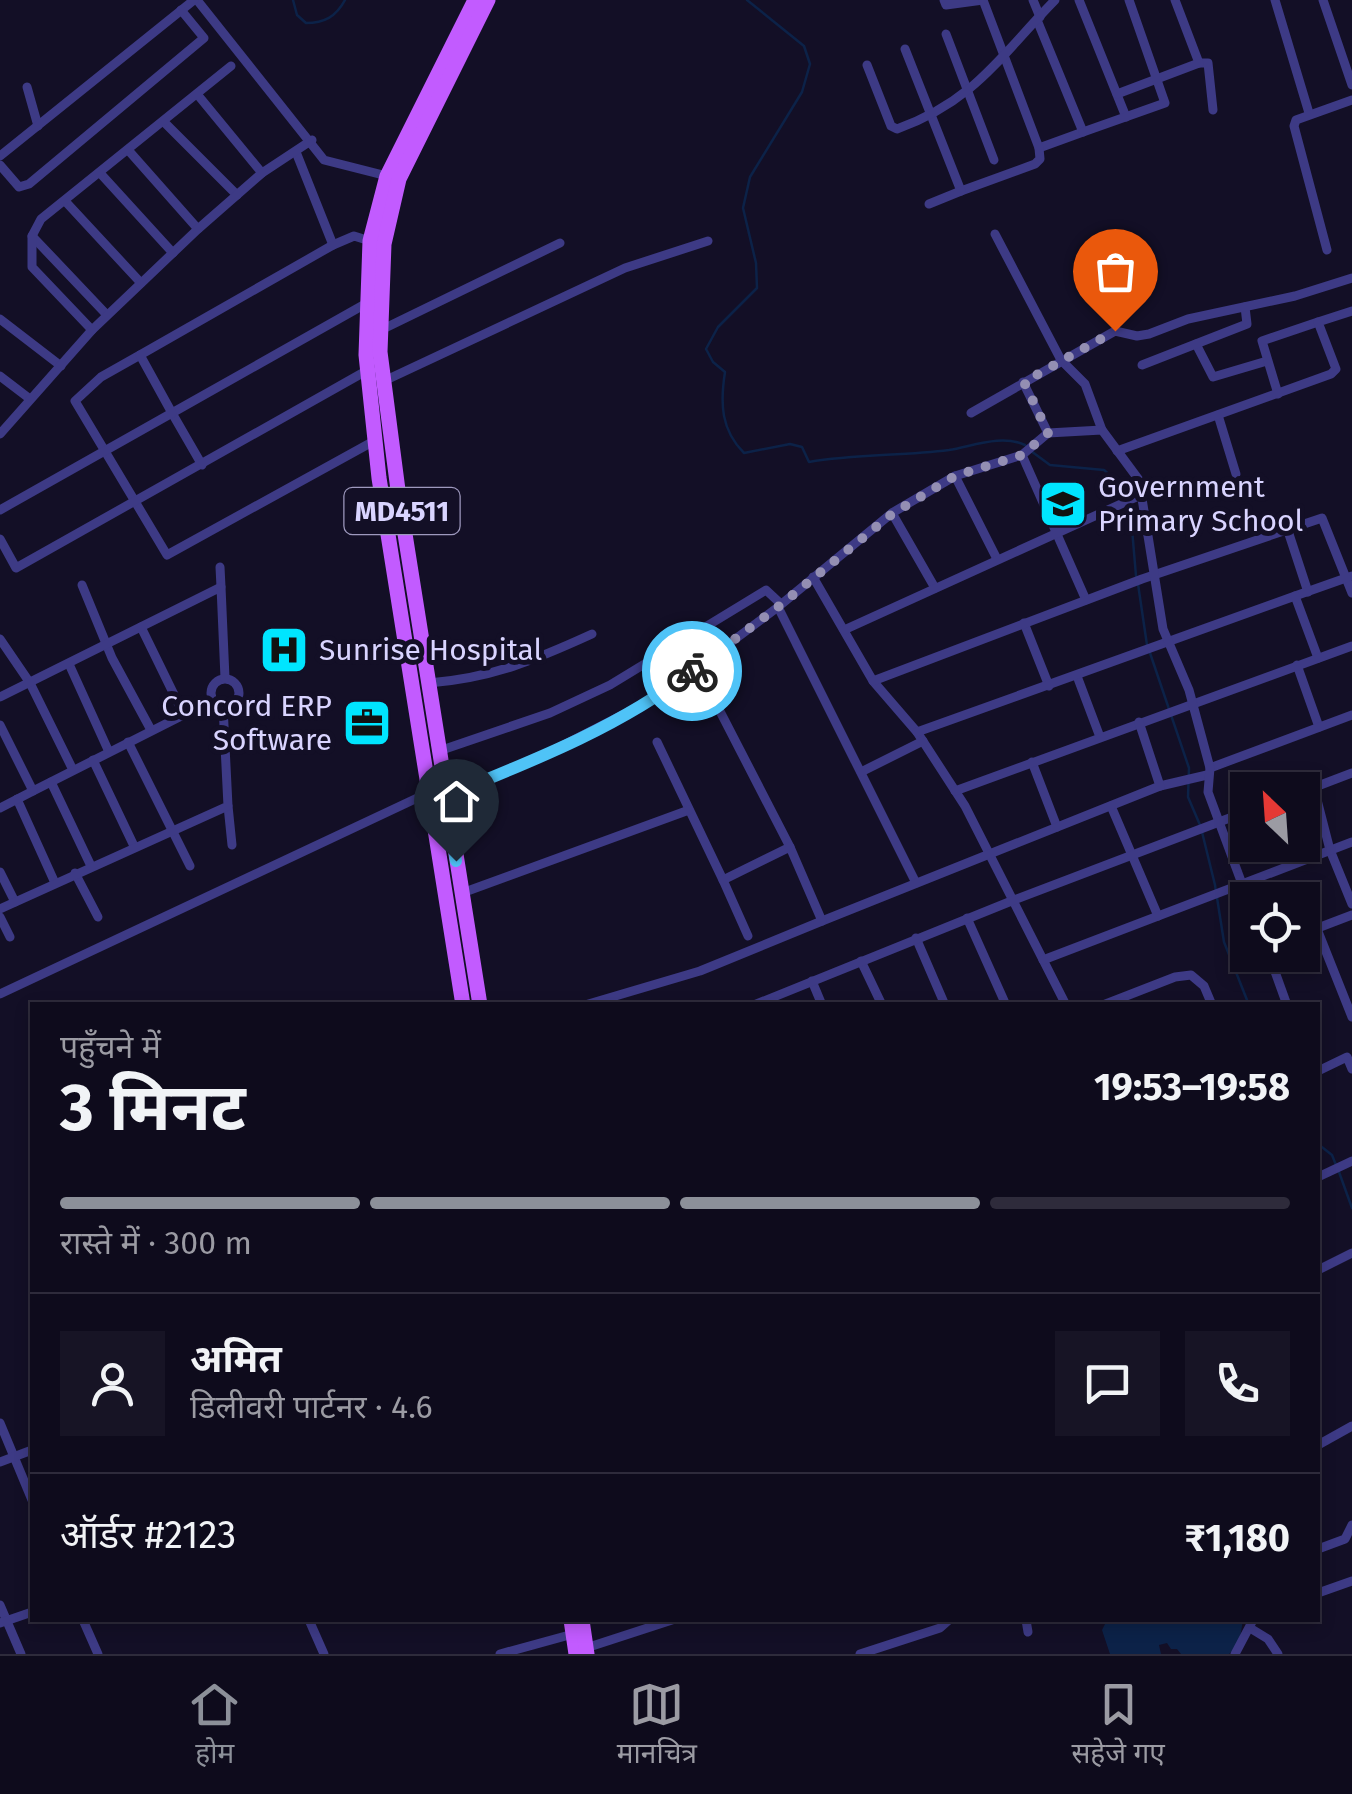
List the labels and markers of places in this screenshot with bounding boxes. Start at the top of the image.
pin [1073,229,1158,332]
place label: Government Primary School [1098,469,1303,539]
school or university icon: Government Primary School [1037,478,1089,530]
hospital icon: Sunrise Hospital [258,624,310,676]
place label: Sunrise Hospital [319,632,543,668]
place label: Concord ERP Software [161,688,332,758]
office icon: Concord ERP Software [341,697,393,749]
pin [414,759,499,862]

